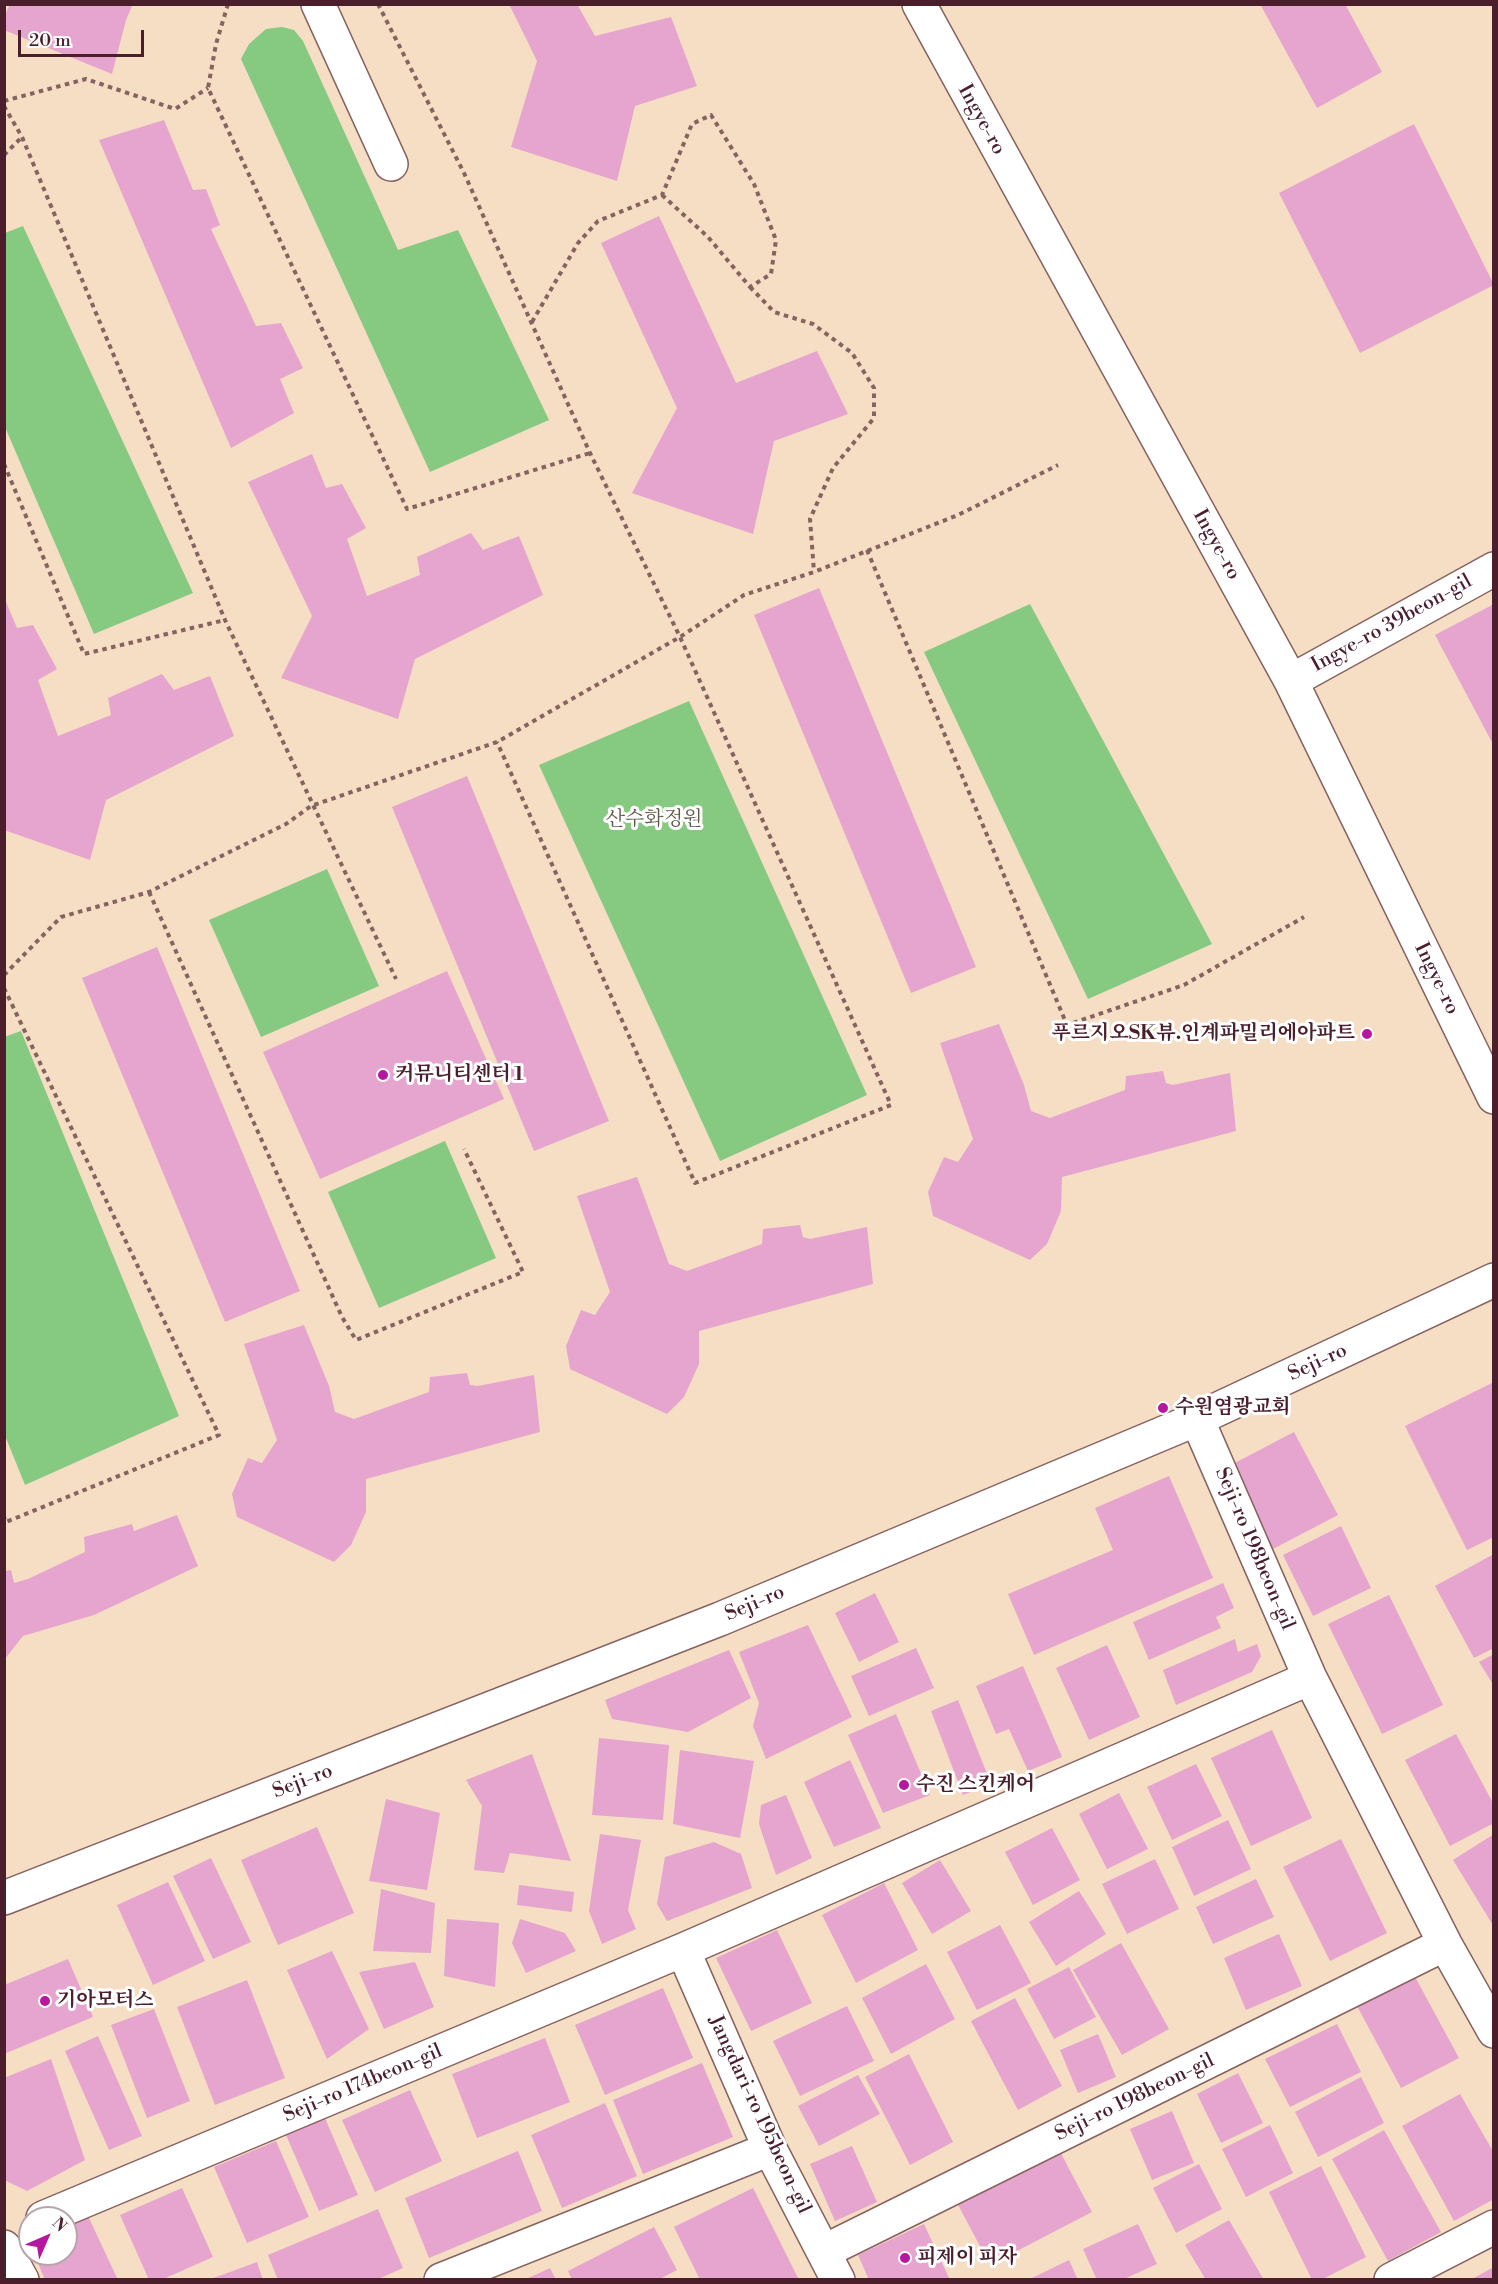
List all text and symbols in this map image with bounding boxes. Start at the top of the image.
scale bar [21,18,147,56]
text: 20 m [29,29,71,52]
street label: Ingye-ro [952,81,1010,159]
street label: Ingye-ro [1187,506,1245,584]
street label: Ingye-ro 39beon-gil [1308,570,1476,678]
park label: 산수화정원 [606,808,702,832]
street label: Ingye-ro [1408,939,1464,1019]
place label: 푸르지오SK뷰.인계파밀리에아파트 [1051,1022,1355,1046]
marker: 푸르지오SK뷰.인계파밀리에아파트 [1360,1027,1374,1041]
place label: 커뮤니티센터 1 [395,1063,524,1087]
marker: 커뮤니티센터 1 [376,1068,390,1082]
street label: Seji-ro [1285,1339,1351,1387]
place label: 수원염광교회 [1175,1396,1291,1420]
marker: 수원염광교회 [1156,1401,1170,1415]
street label: Seji-ro 198beon-gil [1209,1464,1299,1634]
street label: Seji-ro [722,1581,788,1627]
street label: Seji-ro [270,1760,336,1804]
place label: 수진 스킨케어 [916,1773,1035,1797]
marker: 수진 스킨케어 [897,1778,911,1792]
place label: 기아모터스 [57,1989,154,2013]
marker: 기아모터스 [38,1994,52,2008]
street label: Jangdari-ro 195beon-gil [702,2012,816,2218]
street label: Seji-ro 174beon-gil [280,2040,446,2128]
street label: Seji-ro 198beon-gil [1051,2049,1219,2147]
north arrow [18,2206,78,2266]
text: N [48,2213,71,2236]
place label: 피제이 피자 [917,2246,1017,2270]
marker: 피제이 피자 [898,2251,912,2265]

